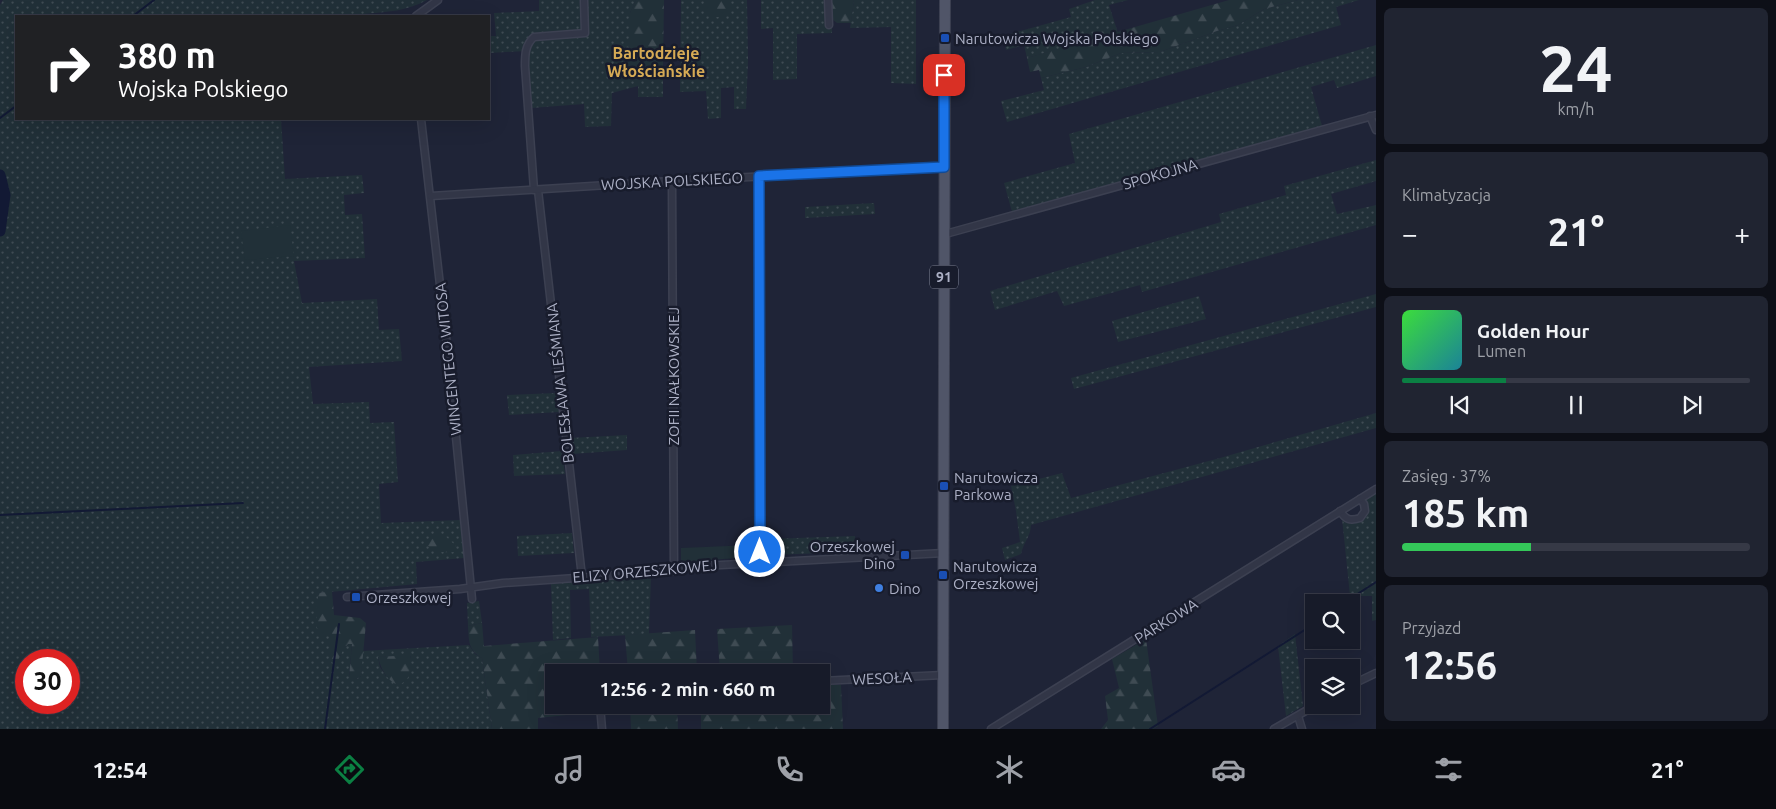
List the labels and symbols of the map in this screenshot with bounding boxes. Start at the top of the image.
place label: Narutowicza Wojska Polskiego [955,30,1159,47]
marker: Narutowicza Wojska Polskiego [939,32,951,44]
district label: Bartodzieje Włościańskie [607,44,705,80]
pin [923,54,965,96]
street label: SPOKOJNA [1121,155,1199,193]
street label: WOJSKA POLSKIEGO [600,169,744,193]
road number: 91 [930,266,958,288]
street label: WINCENTEGO WITOSA [432,282,464,436]
street label: BOLESŁAWA LEŚMIANA [543,302,577,464]
street label: ZOFII NAŁKOWSKIEJ [665,307,682,445]
place label: Narutowicza Parkowa [954,469,1038,503]
marker: Narutowicza Parkowa [938,480,950,492]
position arrow [733,525,785,577]
place label: Orzeszkowej Dino [810,538,895,572]
marker: Orzeszkowej Dino [899,549,911,561]
street label: ELIZY ORZESZKOWEJ [572,556,718,586]
place label: Narutowicza Orzeszkowej [953,558,1038,592]
marker: Narutowicza Orzeszkowej [937,569,949,581]
place label: Dino [889,580,921,597]
marker: Dino [873,582,885,594]
place label: Orzeszkowej [366,589,451,606]
marker: Orzeszkowej [350,591,362,603]
street label: PARKOWA [1131,595,1201,647]
speed limit sign: 30 [15,649,80,714]
street label: WESOŁA [852,668,913,688]

